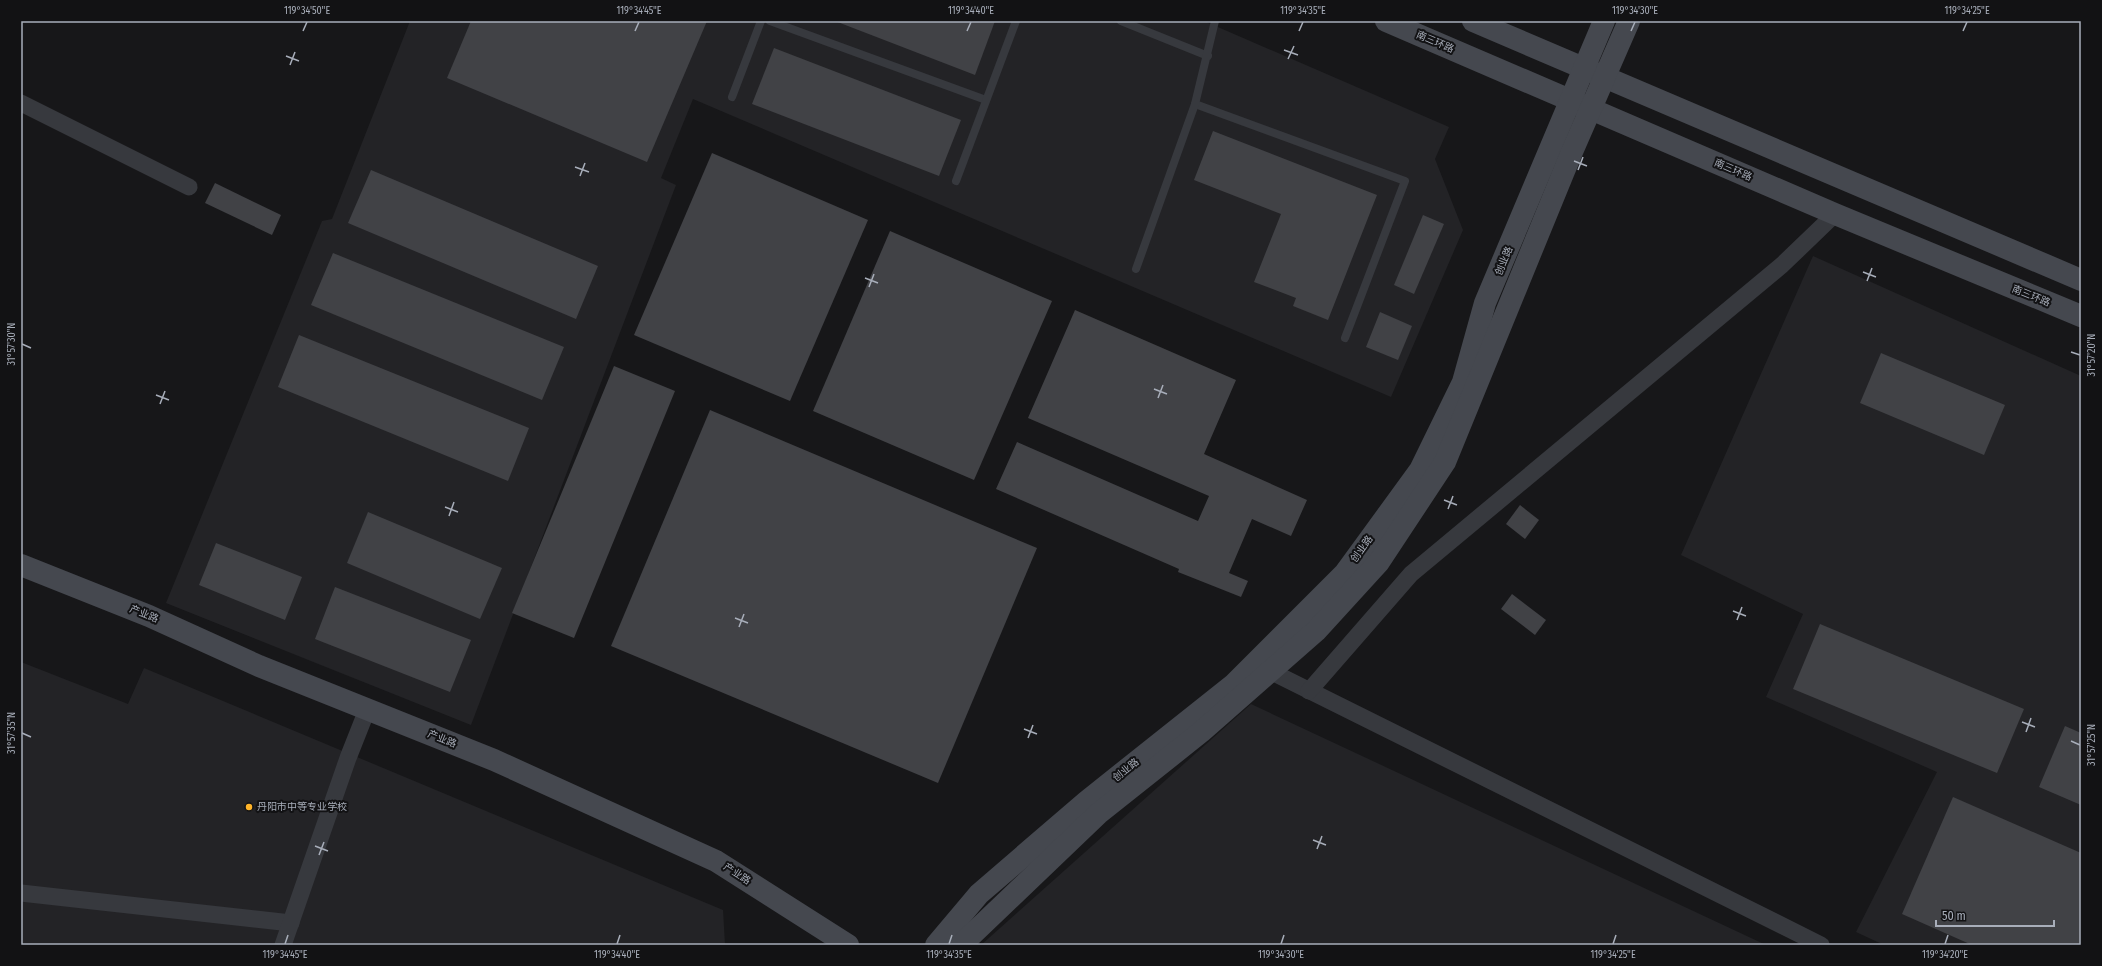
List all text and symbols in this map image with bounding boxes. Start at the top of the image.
text: 119°34'50"E [284,5,330,17]
text: 119°34'45"E [616,5,662,17]
text: 119°34'40"E [948,5,994,17]
text: 119°34'35"E [1280,5,1326,17]
text: 119°34'30"E [1612,5,1658,17]
text: 119°34'25"E [1944,5,1990,17]
street label: 南三环路 [1414,29,1456,55]
street label: 南三环路 [1712,157,1754,183]
street label: 创业路 [1493,245,1515,277]
street label: 南三环路 [2010,283,2052,309]
text: 31°57'30"N [6,323,18,365]
text: 31°57'20"N [2086,334,2098,376]
street label: 创业路 [1348,533,1376,565]
street label: 产业路 [128,603,160,625]
text: 31°57'35"N [6,712,18,754]
text: 31°57'25"N [2086,724,2098,766]
street label: 产业路 [426,728,458,750]
street label: 创业路 [1111,756,1141,784]
place label: 丹阳市中等专业学校 [257,801,347,813]
marker: 丹阳市中等专业学校 [244,802,254,812]
street label: 产业路 [721,861,753,887]
scale bar [1936,902,2054,928]
text: 50 m [1942,909,1966,923]
text: 119°34'45"E [262,949,308,961]
text: 119°34'40"E [594,949,640,961]
text: 119°34'35"E [926,949,972,961]
text: 119°34'30"E [1258,949,1304,961]
text: 119°34'25"E [1590,949,1636,961]
text: 119°34'20"E [1922,949,1968,961]

